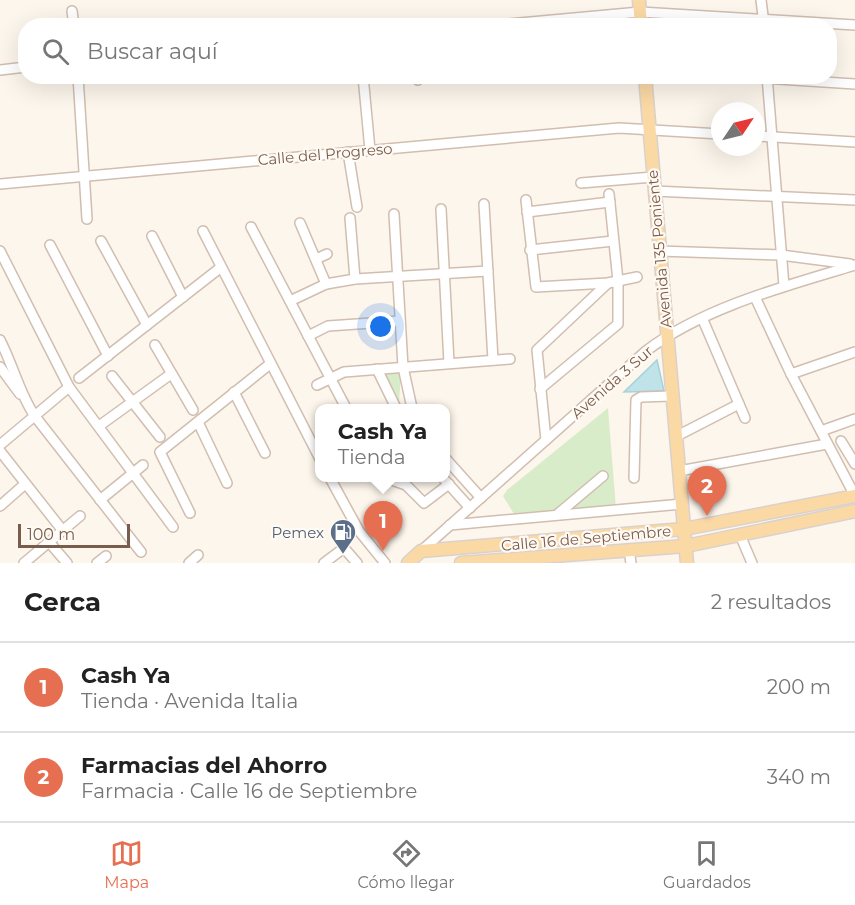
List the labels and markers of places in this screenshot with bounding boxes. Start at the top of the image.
pin: 2 [688,466,726,516]
pin: 1 [364,502,403,551]
fuel station icon: Pemex [328,517,358,555]
place label: Pemex [272,523,324,542]

